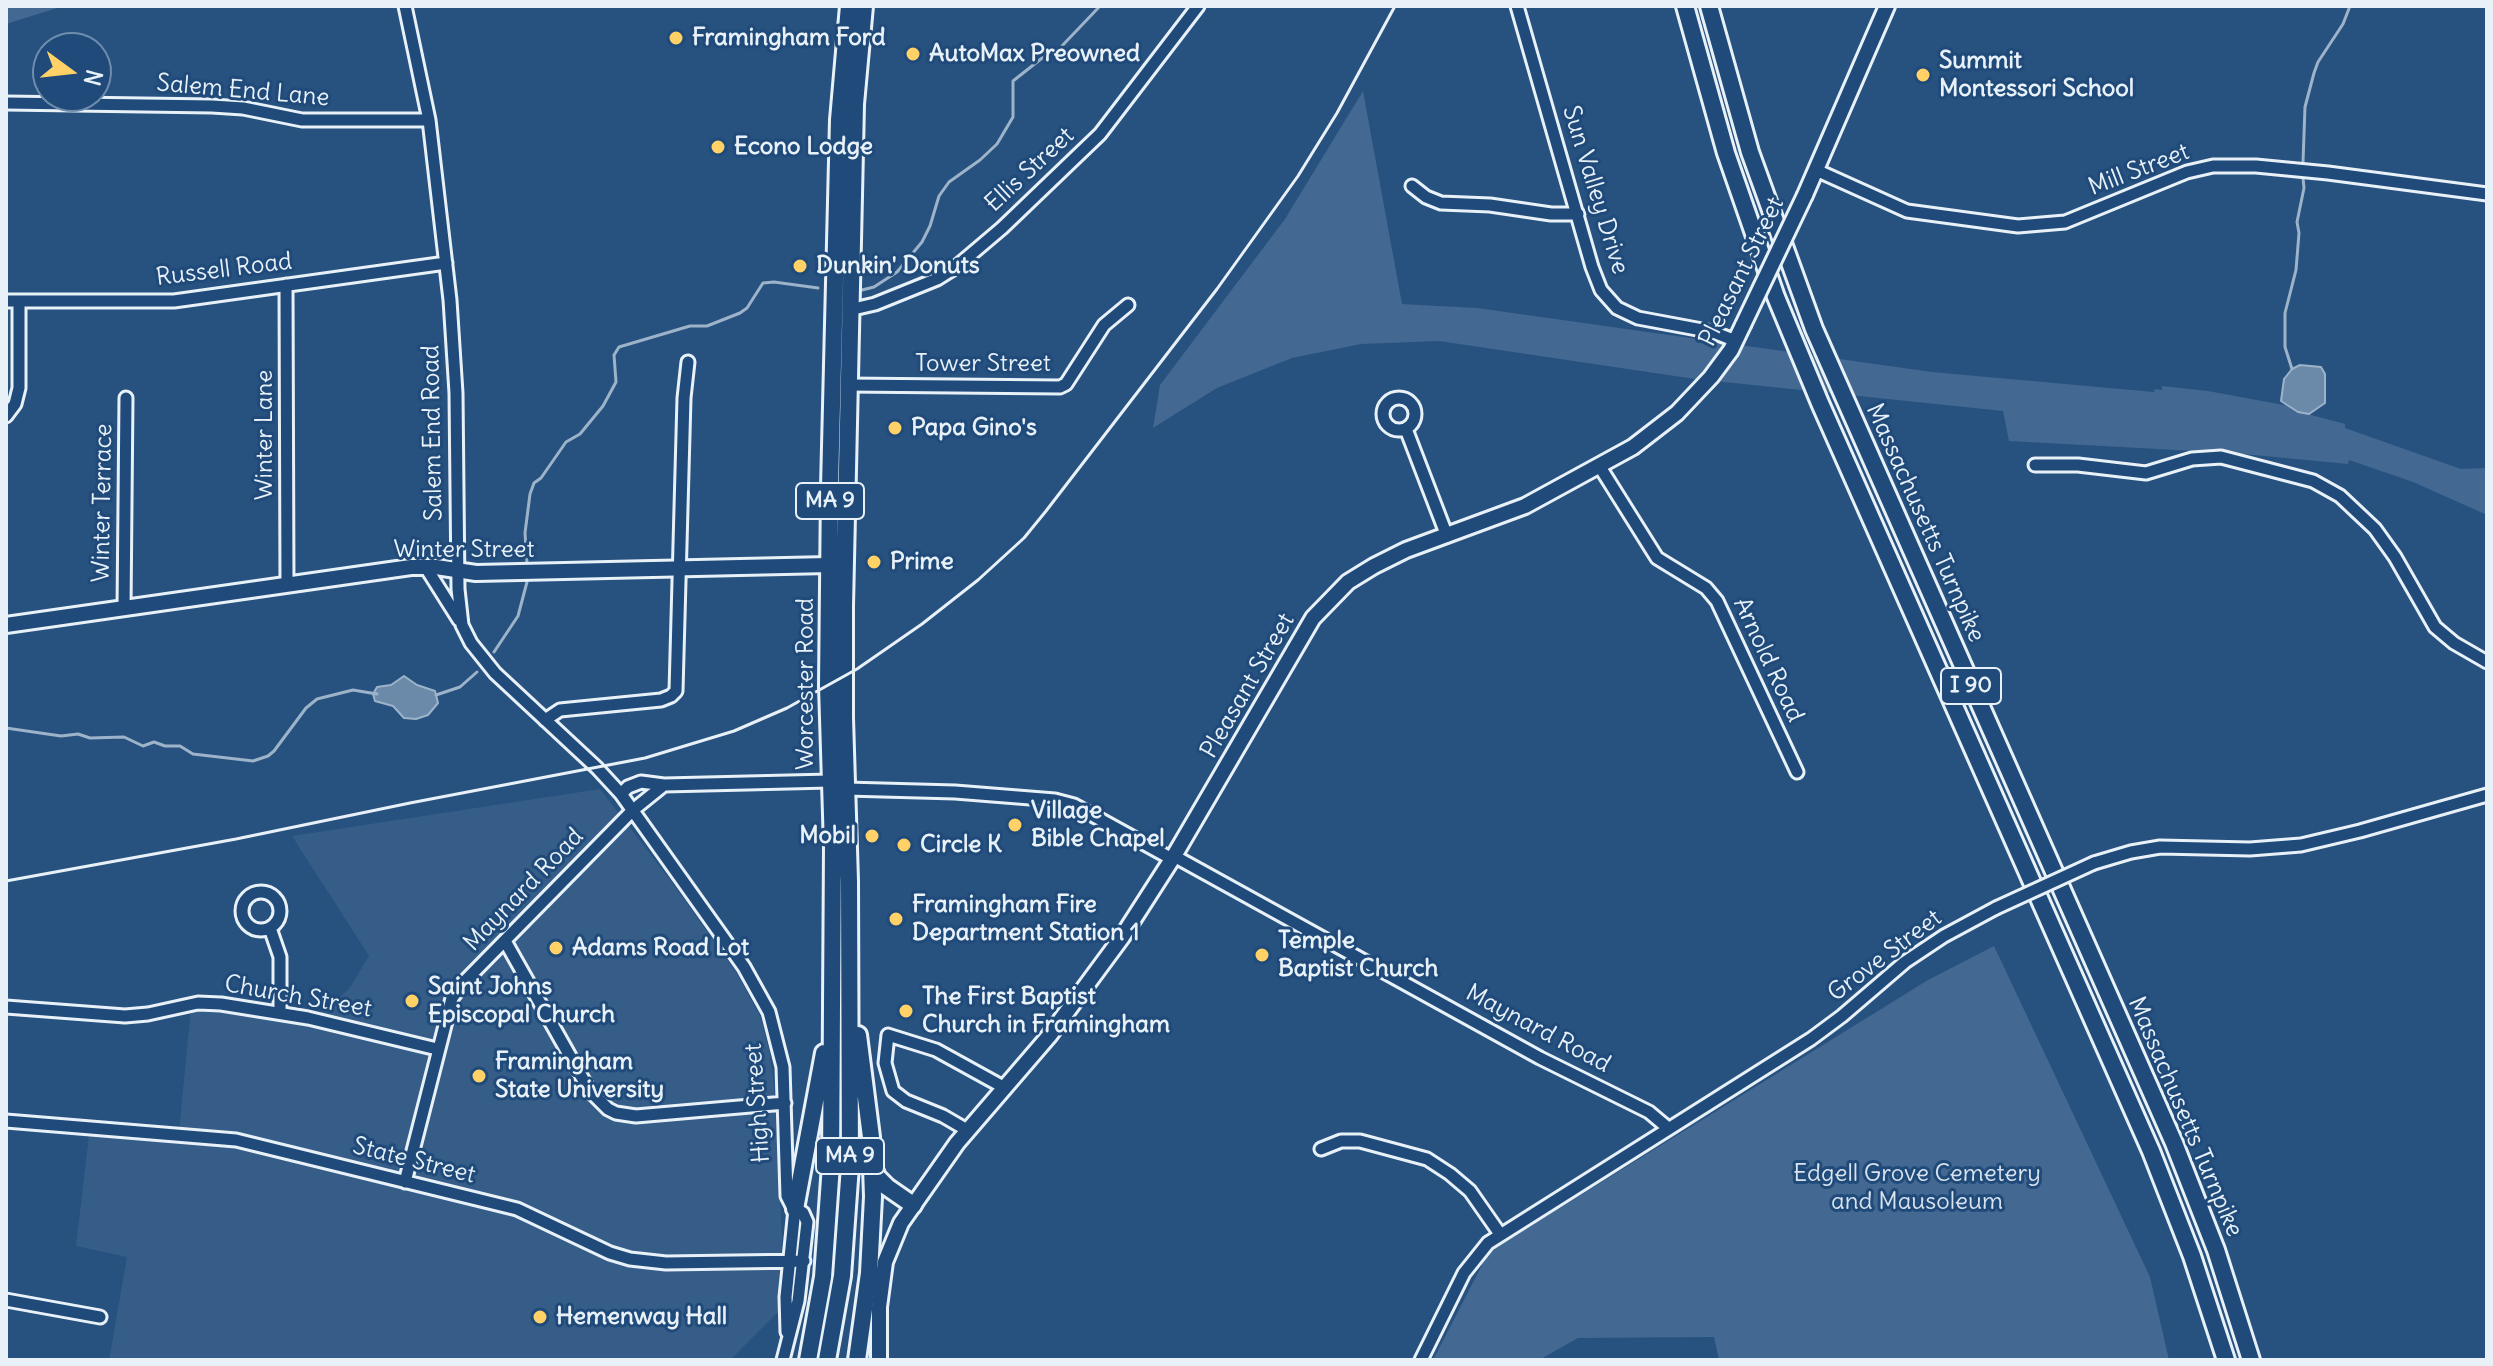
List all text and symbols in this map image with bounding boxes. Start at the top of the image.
place label: Framingham Ford [692,24,885,52]
marker: Framingham Ford [667,29,685,47]
north arrow [32,32,112,112]
place label: AutoMax Preowned [929,40,1140,68]
marker: AutoMax Preowned [904,45,922,63]
place label: Summit Montessori School [1939,47,2134,103]
marker: Summit Montessori School [1914,66,1932,84]
text: N [78,67,109,89]
street label: Salem End Lane [155,69,331,113]
street label: Sun Valley Drive [1556,102,1634,278]
street label: Ellis Street [980,122,1080,218]
place label: Econo Lodge [734,133,873,161]
marker: Econo Lodge [709,138,727,156]
street label: Mill Street [2085,138,2193,202]
street label: Pleasant Street [1693,193,1791,351]
street label: Russell Road [154,247,294,293]
place label: Dunkin' Donuts [816,252,980,280]
marker: Dunkin' Donuts [791,257,809,275]
street label: Salem End Road [417,345,449,521]
street label: Tower Street [915,350,1051,378]
street label: Winter Lane [251,370,279,500]
street label: Massachusetts Turnpike [1859,399,1991,647]
place label: Papa Gino's [911,414,1037,442]
marker: Papa Gino's [886,419,904,437]
street label: Winter Terrace [87,423,119,583]
road number: MA 9 [796,483,864,519]
street label: Winter Street [393,536,535,564]
place label: Prime [890,548,954,576]
marker: Prime [865,553,883,571]
street label: Arnold Road [1727,593,1809,727]
street label: Worcester Road [792,598,820,770]
street label: Pleasant Street [1195,608,1301,764]
road number: I 90 [1941,668,2001,704]
place label: Village Bible Chapel [1031,797,1165,853]
marker: Village Bible Chapel [1006,816,1024,834]
place label: Mobil [799,822,856,850]
street label: Maynard Road [458,823,590,957]
marker: Mobil [863,827,881,845]
place label: Circle K [920,831,1002,859]
marker: Circle K [895,836,913,854]
place label: Framingham Fire Department Station 1 [912,891,1139,947]
street label: Grove Street [1823,904,1947,1008]
marker: Framingham Fire Department Station 1 [887,910,905,928]
place label: Temple Baptist Church [1278,927,1438,983]
place label: Adams Road Lot [572,934,749,962]
marker: Adams Road Lot [547,939,565,957]
marker: Temple Baptist Church [1253,946,1271,964]
street label: Church Street [222,970,374,1024]
place label: Saint Johns Episcopal Church [428,973,615,1029]
street label: Maynard Road [1461,979,1615,1079]
place label: The First Baptist Church in Framingham [922,983,1170,1039]
marker: Saint Johns Episcopal Church [403,992,421,1010]
street label: Massachusetts Turnpike [2121,993,2249,1241]
marker: The First Baptist Church in Framingham [897,1002,915,1020]
street label: High Street [739,1042,777,1164]
place label: Framingham State University [495,1048,664,1104]
marker: Framingham State University [470,1067,488,1085]
street label: State Street [350,1132,478,1190]
road number: MA 9 [816,1138,884,1174]
park label: Edgell Grove Cemetery and Mausoleum [1793,1160,2041,1216]
place label: Hemenway Hall [556,1303,727,1331]
marker: Hemenway Hall [531,1308,549,1326]

